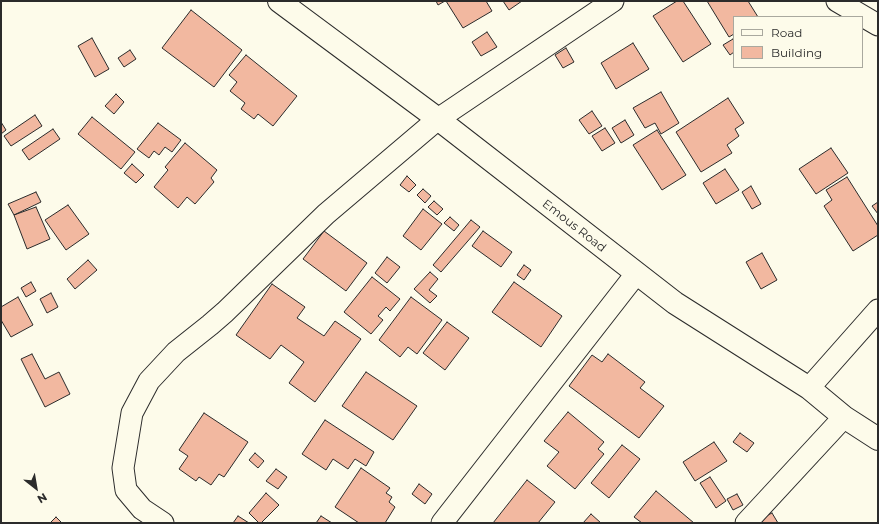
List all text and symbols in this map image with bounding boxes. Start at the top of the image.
legend [733,16,863,68]
text: Road [771,25,802,40]
text: Building [771,45,822,60]
street label: Emous Road [539,197,609,255]
north arrow [16,468,56,508]
text: N [35,490,50,507]

